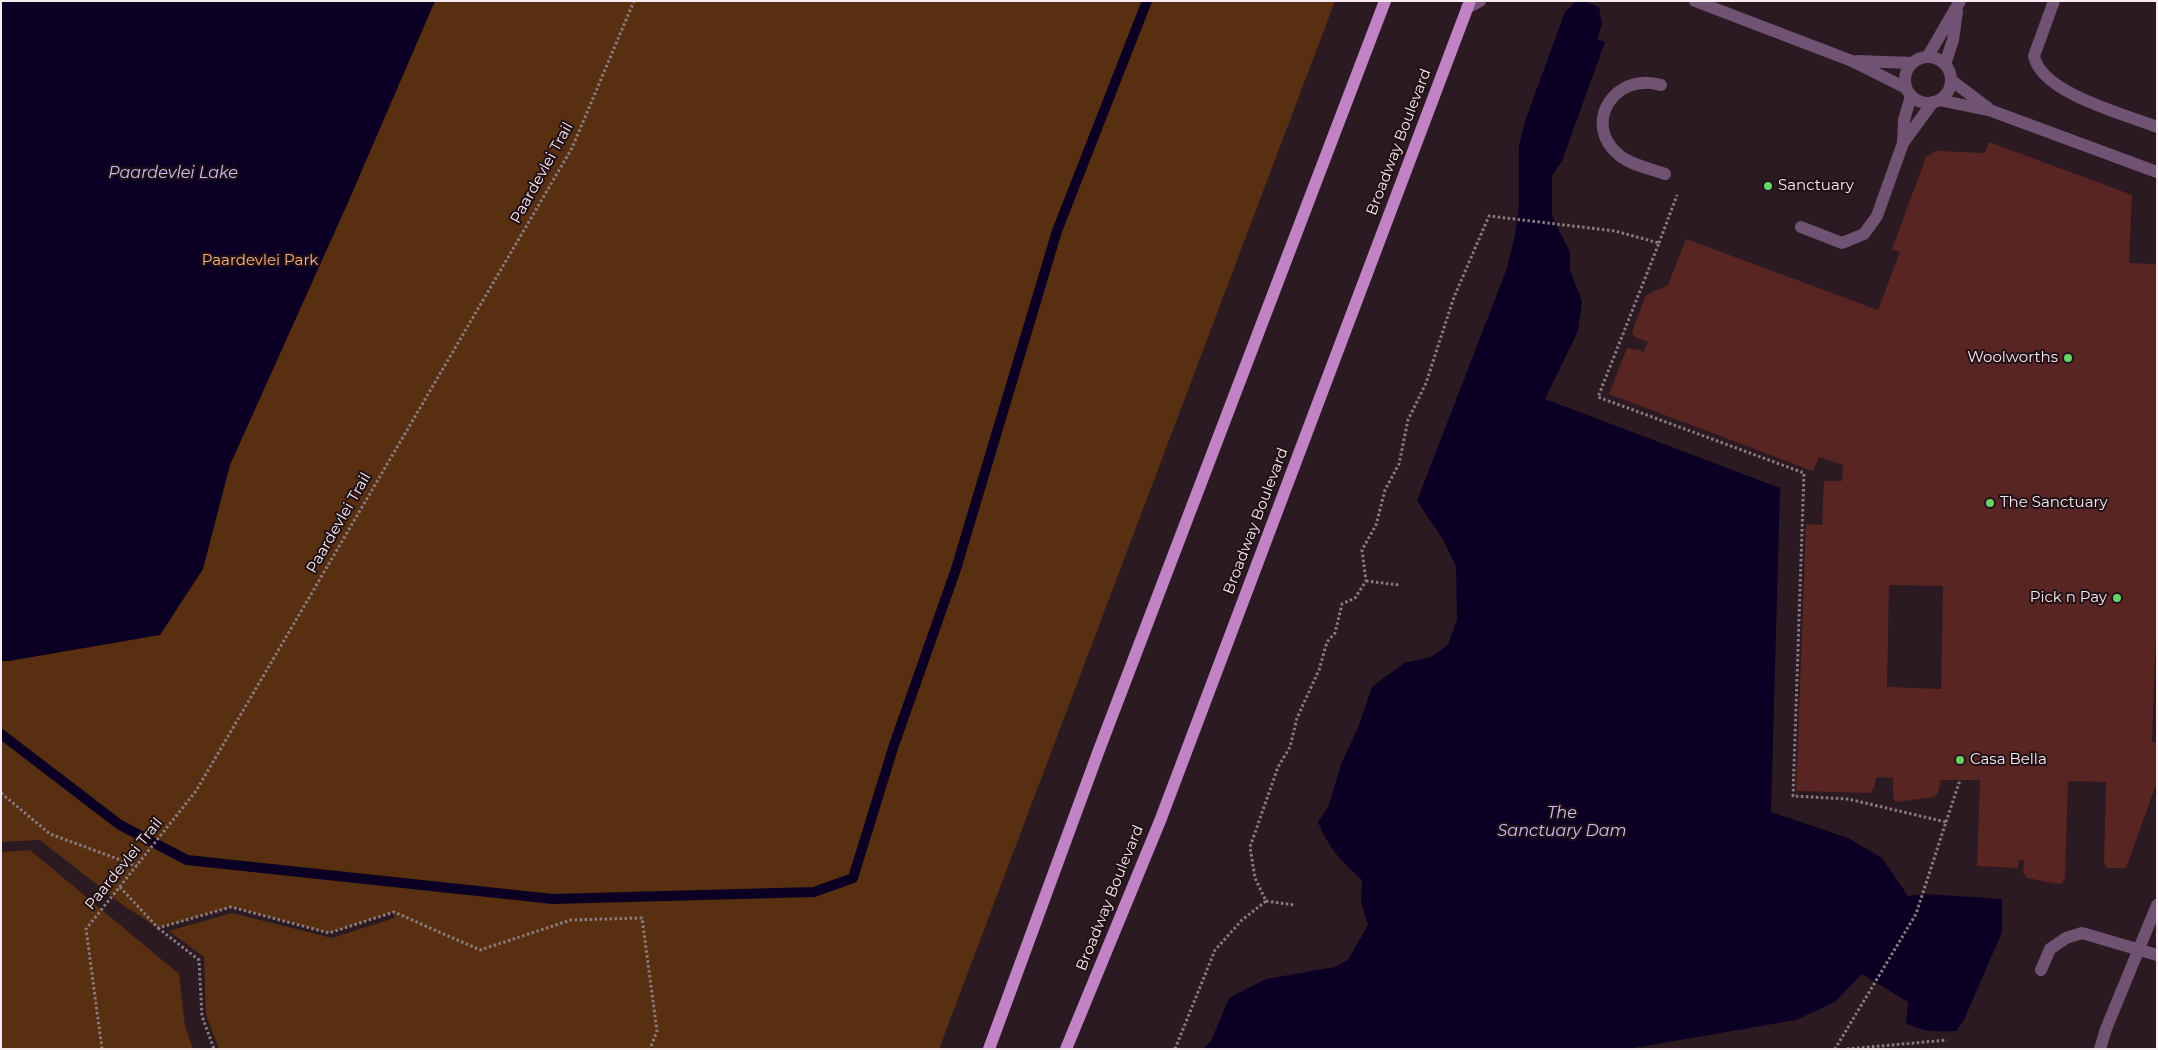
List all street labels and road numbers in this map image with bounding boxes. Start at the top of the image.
street label: Broadway Boulevard [1363,66,1435,218]
street label: Paardevlei Trail [507,119,577,227]
street label: Broadway Boulevard [1220,445,1292,597]
street label: Paardevlei Trail [303,470,375,576]
street label: Paardevlei Trail [81,814,167,914]
street label: Broadway Boulevard [1073,823,1147,973]

